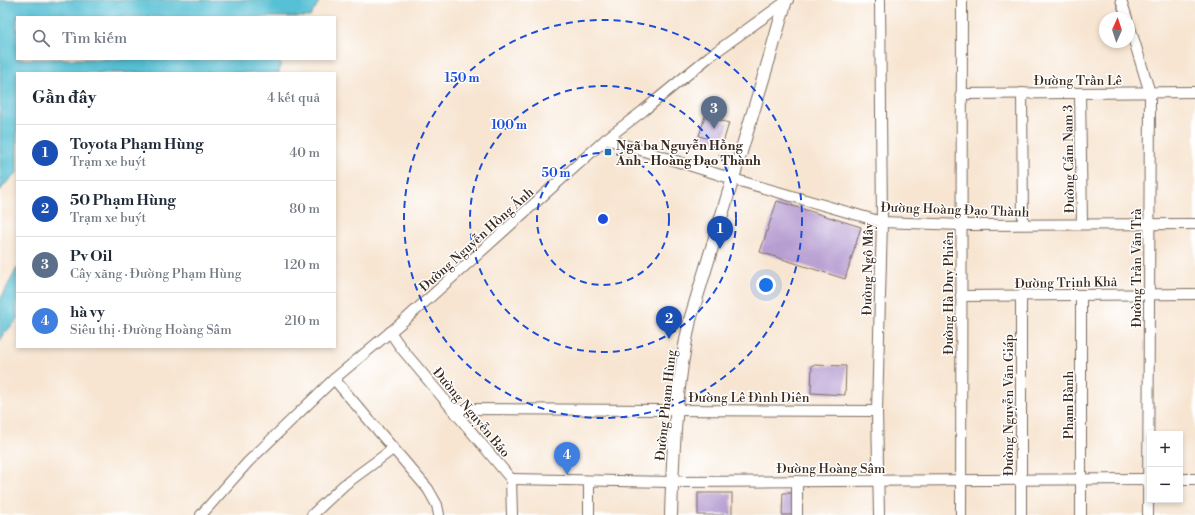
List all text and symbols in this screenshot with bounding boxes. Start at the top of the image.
north arrow [1099,12,1135,48]
search box [16,16,336,60]
icon: search [30,27,52,49]
text: Tìm kiếm [62,29,127,48]
text: 150 m [445,71,479,86]
street label: Đường Trần Lê [1034,73,1123,89]
text: Gần đây [32,87,96,109]
text: 4 kết quả [267,90,320,106]
pin: 3 [701,96,727,129]
street label: Đường Cẩm Nam 3 [1060,104,1078,214]
text: 100 m [491,118,527,133]
text: Toyota Phạm Hùng [70,135,203,154]
place label: Ngã ba Nguyễn Hồng Ánh - Hoàng Đạo Thành [615,138,761,169]
text: 1 [42,145,48,161]
text: 40 m [290,145,320,161]
marker: Ngã ba Nguyễn Hồng Ánh - Hoàng Đạo Thành [603,147,613,157]
text: Trạm xe buýt [70,154,146,170]
text: 50 m [541,166,571,181]
street label: Đường Nguyễn Hồng Ánh [416,183,537,295]
text: 50 Phạm Hùng [70,191,176,210]
street label: Đường Hoàng Đạo Thành [880,199,1030,221]
text: 2 [41,201,49,217]
text: 80 m [289,201,320,217]
street label: Đường Trần Văn Trà [1129,208,1145,328]
text: Trạm xe buýt [70,210,146,226]
centre of rings [596,212,610,226]
pin: 1 [707,216,733,249]
street label: Đường Ngô Mây [859,222,877,315]
street label: Đường Hà Duy Phiên [941,231,957,355]
text: Pv Oil [70,247,112,266]
text: 3 [41,257,49,273]
text: 120 m [284,257,320,273]
text: Cây xăng · Đường Phạm Hùng [70,266,241,282]
street label: Đường Trịnh Khả [1015,274,1118,292]
your location [756,275,776,295]
text: hà vy [70,303,105,322]
pin: 2 [656,306,682,339]
text: 4 [41,313,49,329]
text: 210 m [285,313,320,329]
text: Siêu thị · Đường Hoàng Sâm [70,322,232,338]
street label: Đường Nguyễn Văn Giáp [1001,334,1017,476]
street label: Đường Phạm Hùng [652,349,680,461]
street label: Đường Nguyễn Bảo [429,365,513,461]
street label: Phạm Bành [1061,371,1077,439]
street label: Đường Lê Đình Diên [688,390,810,406]
map controls [1147,431,1183,503]
button: + [1147,431,1183,467]
pin: 4 [554,442,580,475]
street label: Đường Hoàng Sâm [777,461,886,477]
button: − [1147,467,1183,503]

